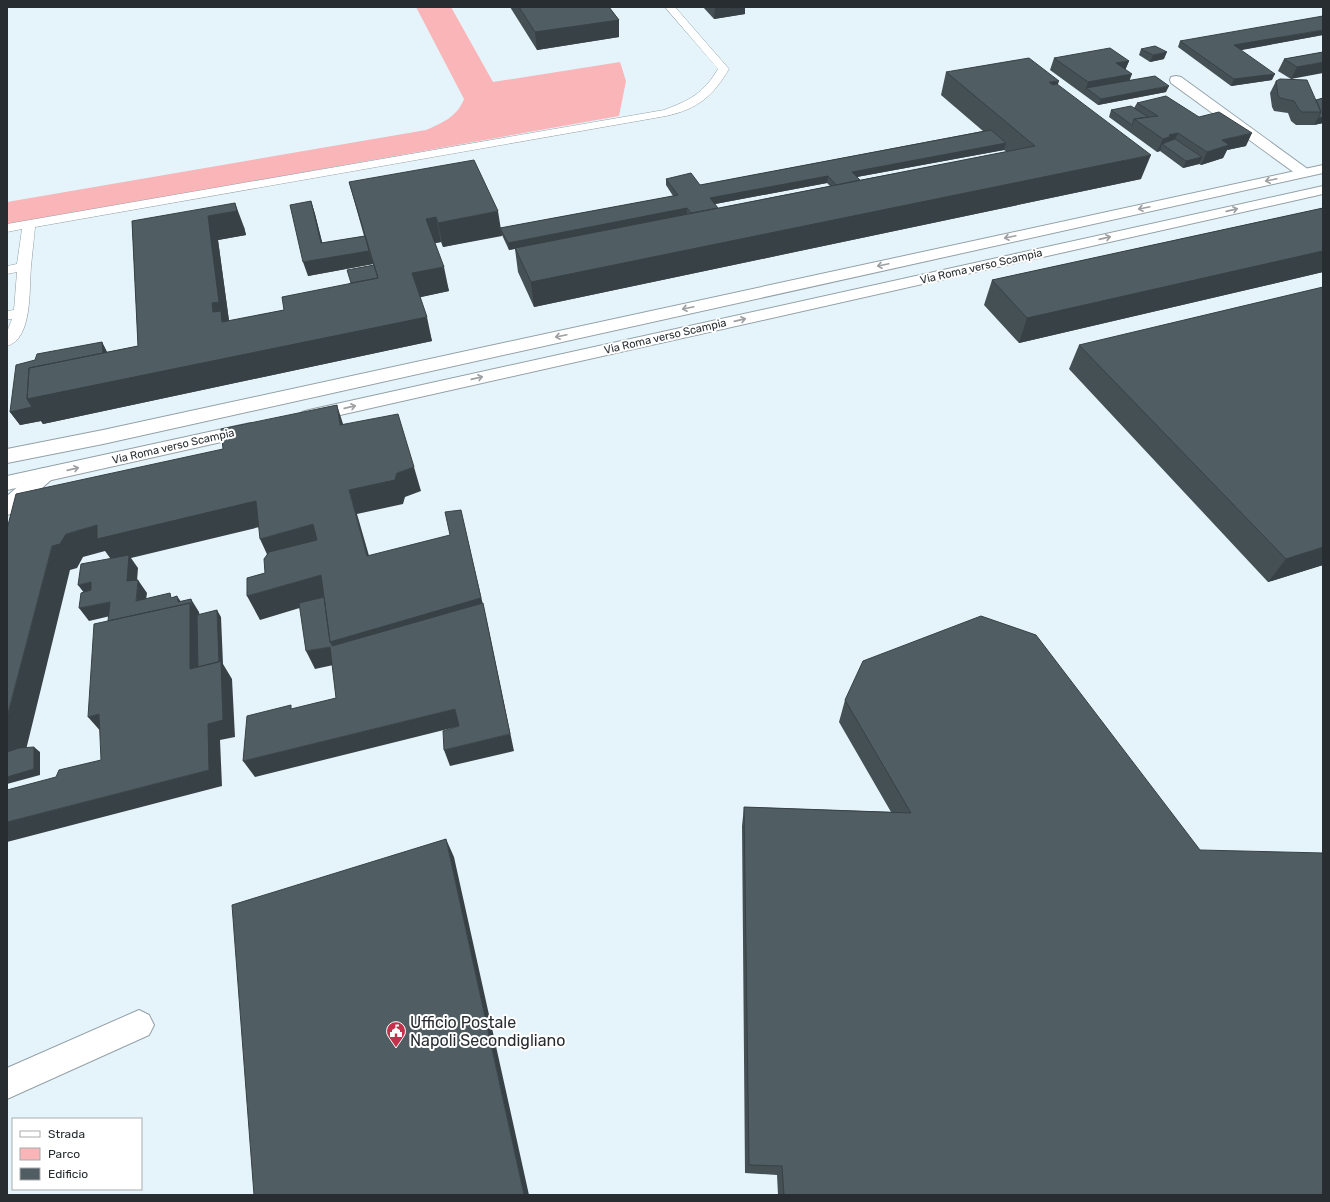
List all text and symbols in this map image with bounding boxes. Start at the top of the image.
one-way arrow [1265,176,1278,184]
one-way arrow [1138,204,1151,212]
one-way arrow [1225,206,1238,214]
one-way arrow [1004,234,1017,242]
one-way arrow [1098,234,1111,242]
street label: Via Roma verso Scampia [919,246,1044,287]
one-way arrow [877,262,890,270]
one-way arrow [681,305,694,313]
one-way arrow [733,315,746,323]
street label: Via Roma verso Scampia [603,316,728,357]
one-way arrow [555,333,568,341]
one-way arrow [470,374,483,382]
one-way arrow [343,402,356,410]
street label: Via Roma verso Scampia [111,426,236,467]
one-way arrow [66,464,79,472]
place label: Ufficio Postale Napoli Secondigliano [410,1013,565,1050]
public building icon: Ufficio Postale Napoli Secondigliano [385,1020,407,1048]
legend [12,1118,142,1190]
text: Strada [48,1127,85,1141]
text: Parco [48,1147,80,1161]
text: Edificio [48,1167,88,1181]

